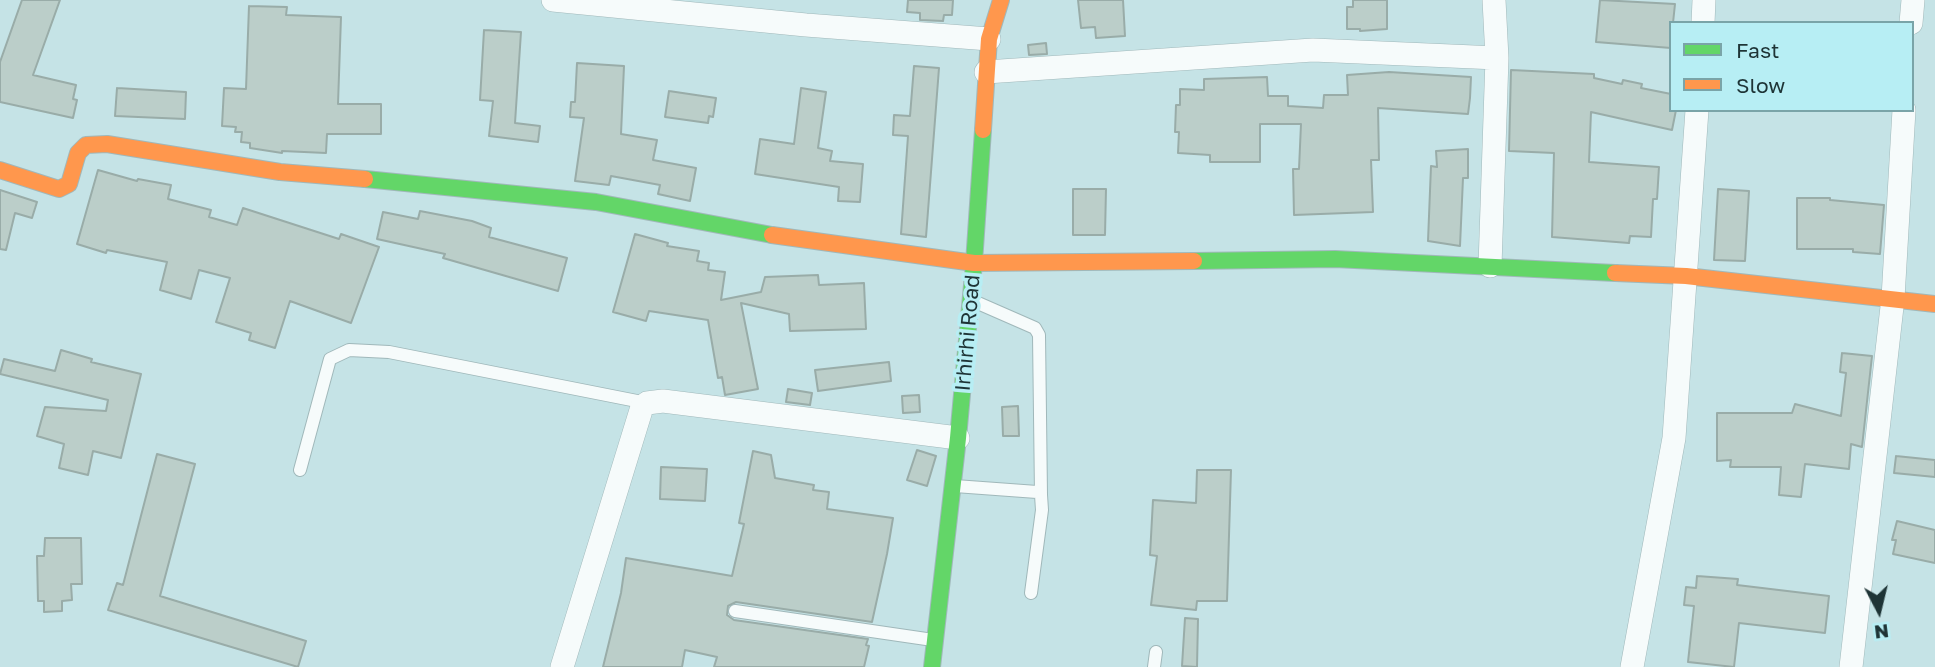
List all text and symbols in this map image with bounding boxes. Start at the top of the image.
legend [1669,21,1914,112]
text: Fast [1736,37,1779,63]
text: Slow [1736,72,1785,98]
street label: Irhirhi Road [950,274,986,392]
north arrow [1844,576,1914,646]
text: N [1873,620,1890,645]

